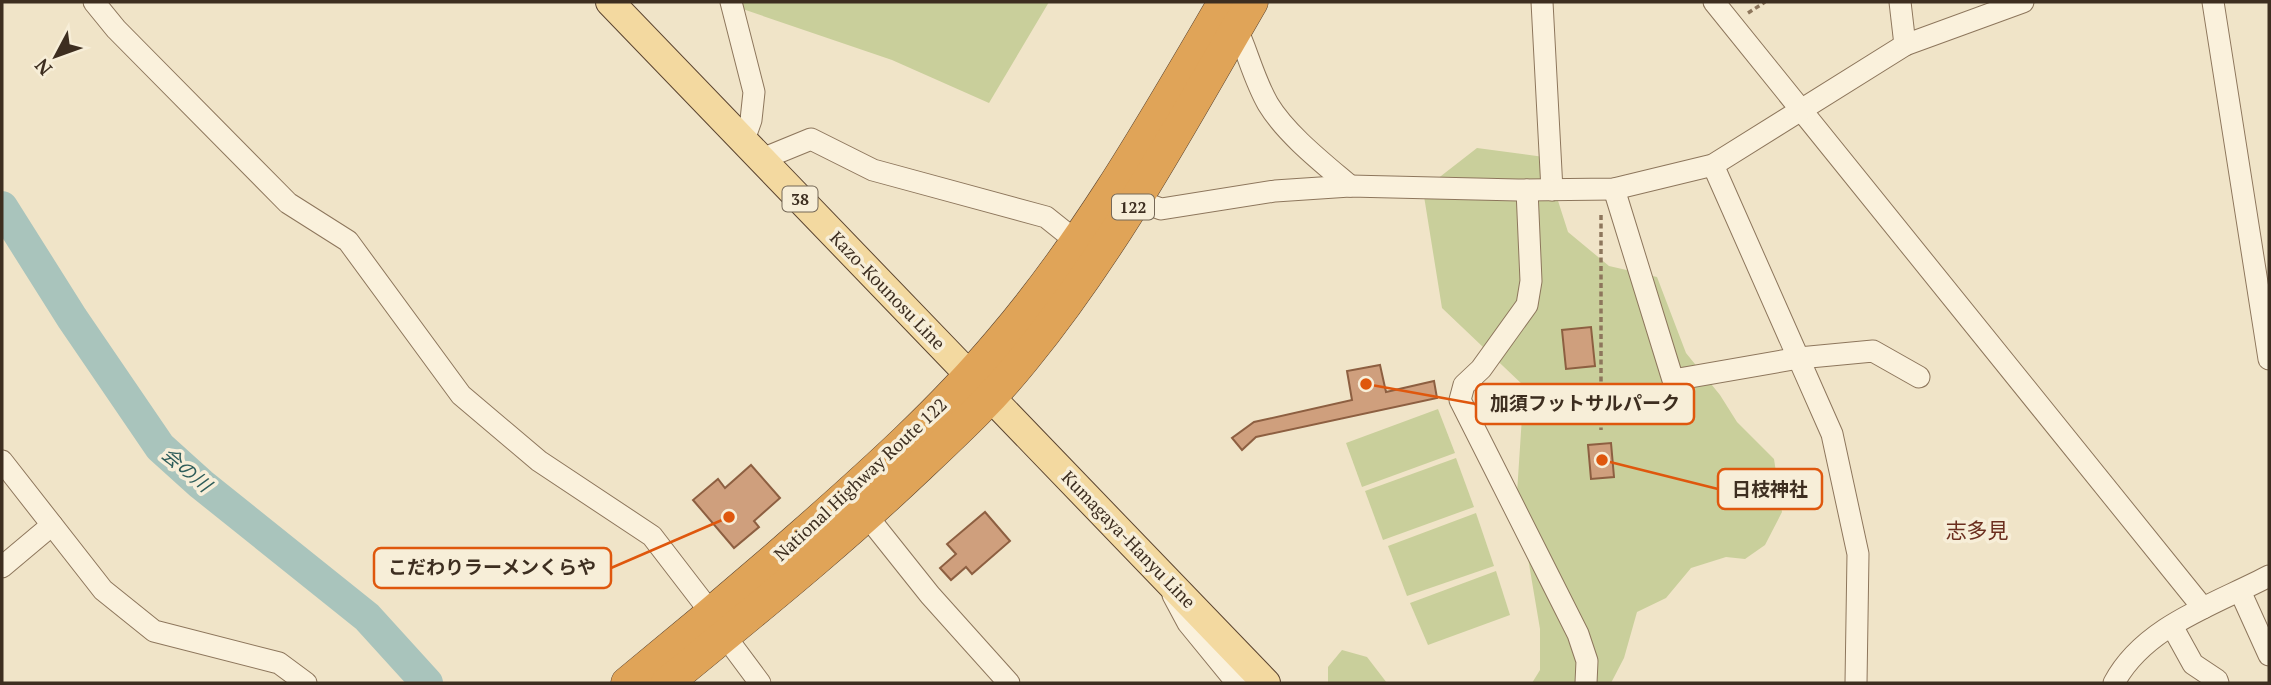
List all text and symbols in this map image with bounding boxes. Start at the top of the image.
north arrow [21,21,91,91]
text: N [28,53,57,81]
road number: 38 [782,186,818,211]
road number: 122 [1112,195,1154,220]
street label: Kazo-Kounosu Line [825,226,951,354]
callout: 加須フットサルパーク [1476,384,1694,424]
text: 加須フットサルパーク [1490,390,1680,415]
street label: National Highway Route 122 [768,392,952,566]
water label: 会の川 [157,441,218,498]
street label: Kumagaya-Hanyu Line [1057,465,1201,613]
callout: 日枝神社 [1718,469,1822,509]
text: 日枝神社 [1732,476,1808,501]
district label: 志多見 [1946,516,2009,544]
callout: こだわりラーメンくらや [374,548,611,588]
text: こだわりラーメンくらや [388,554,596,579]

